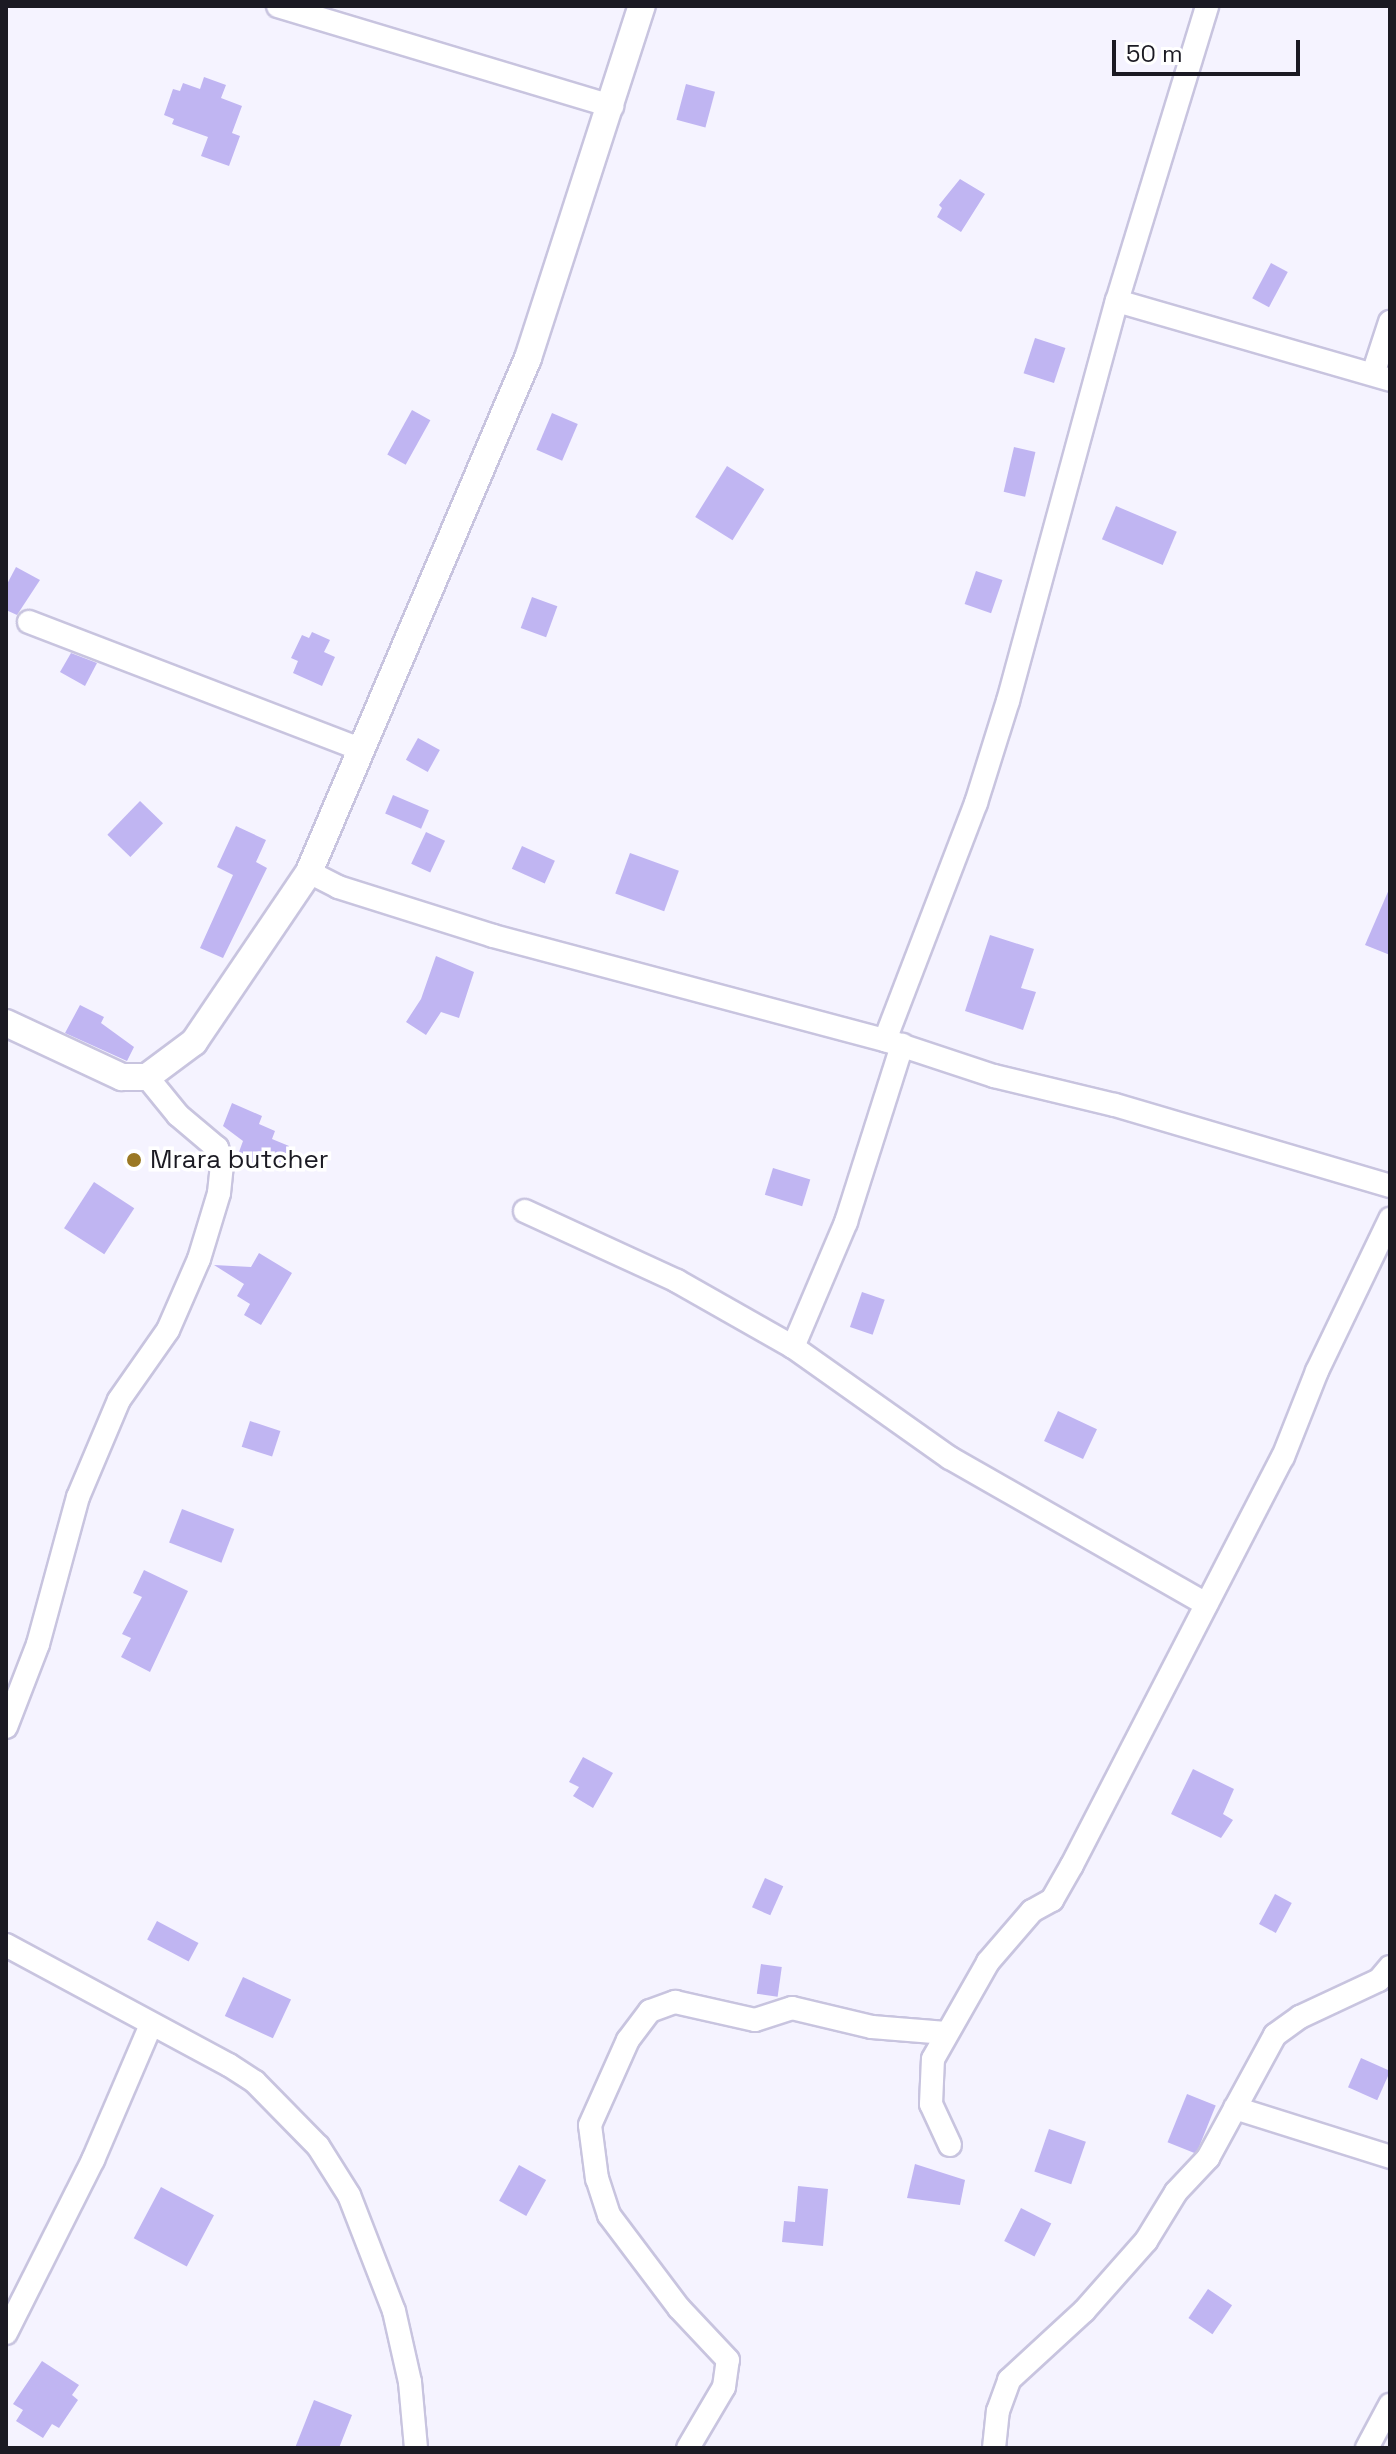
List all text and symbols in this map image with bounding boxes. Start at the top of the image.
scale bar [1116,24,1304,74]
text: 50 m [1126,38,1183,69]
place label: Mrara butcher [150,1144,329,1176]
marker: Mrara butcher [125,1151,143,1169]

